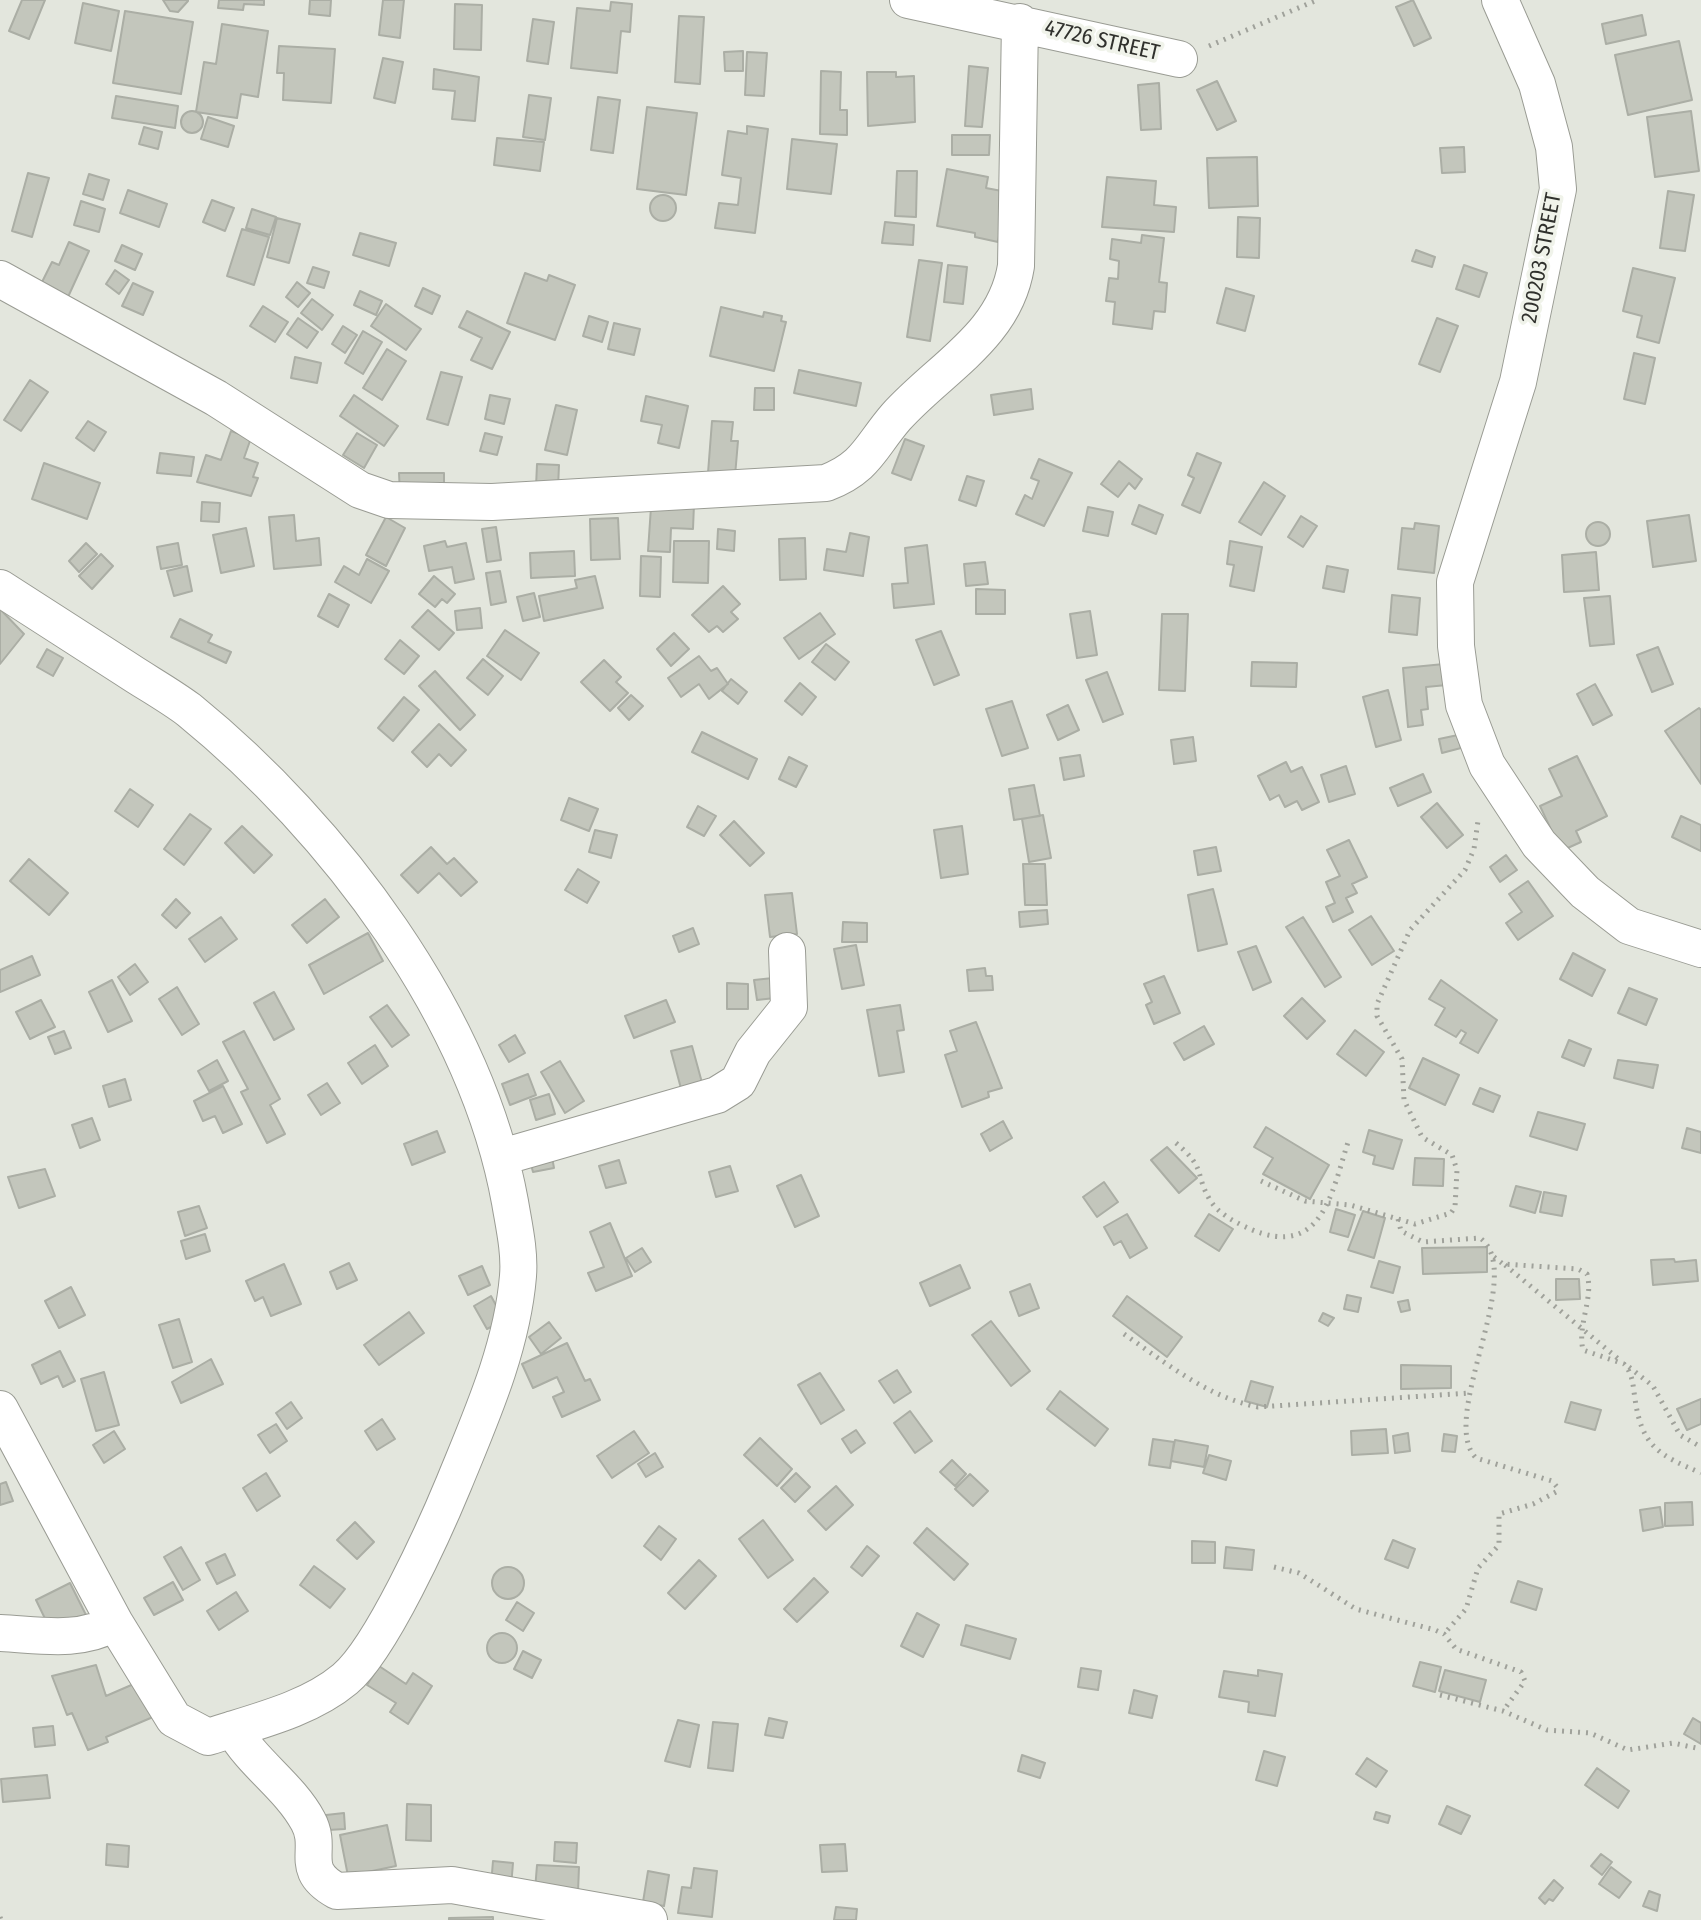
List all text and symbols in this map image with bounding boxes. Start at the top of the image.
street label: 47726 STREET [1042,15,1162,67]
street label: 200203 STREET [1516,191,1568,325]

